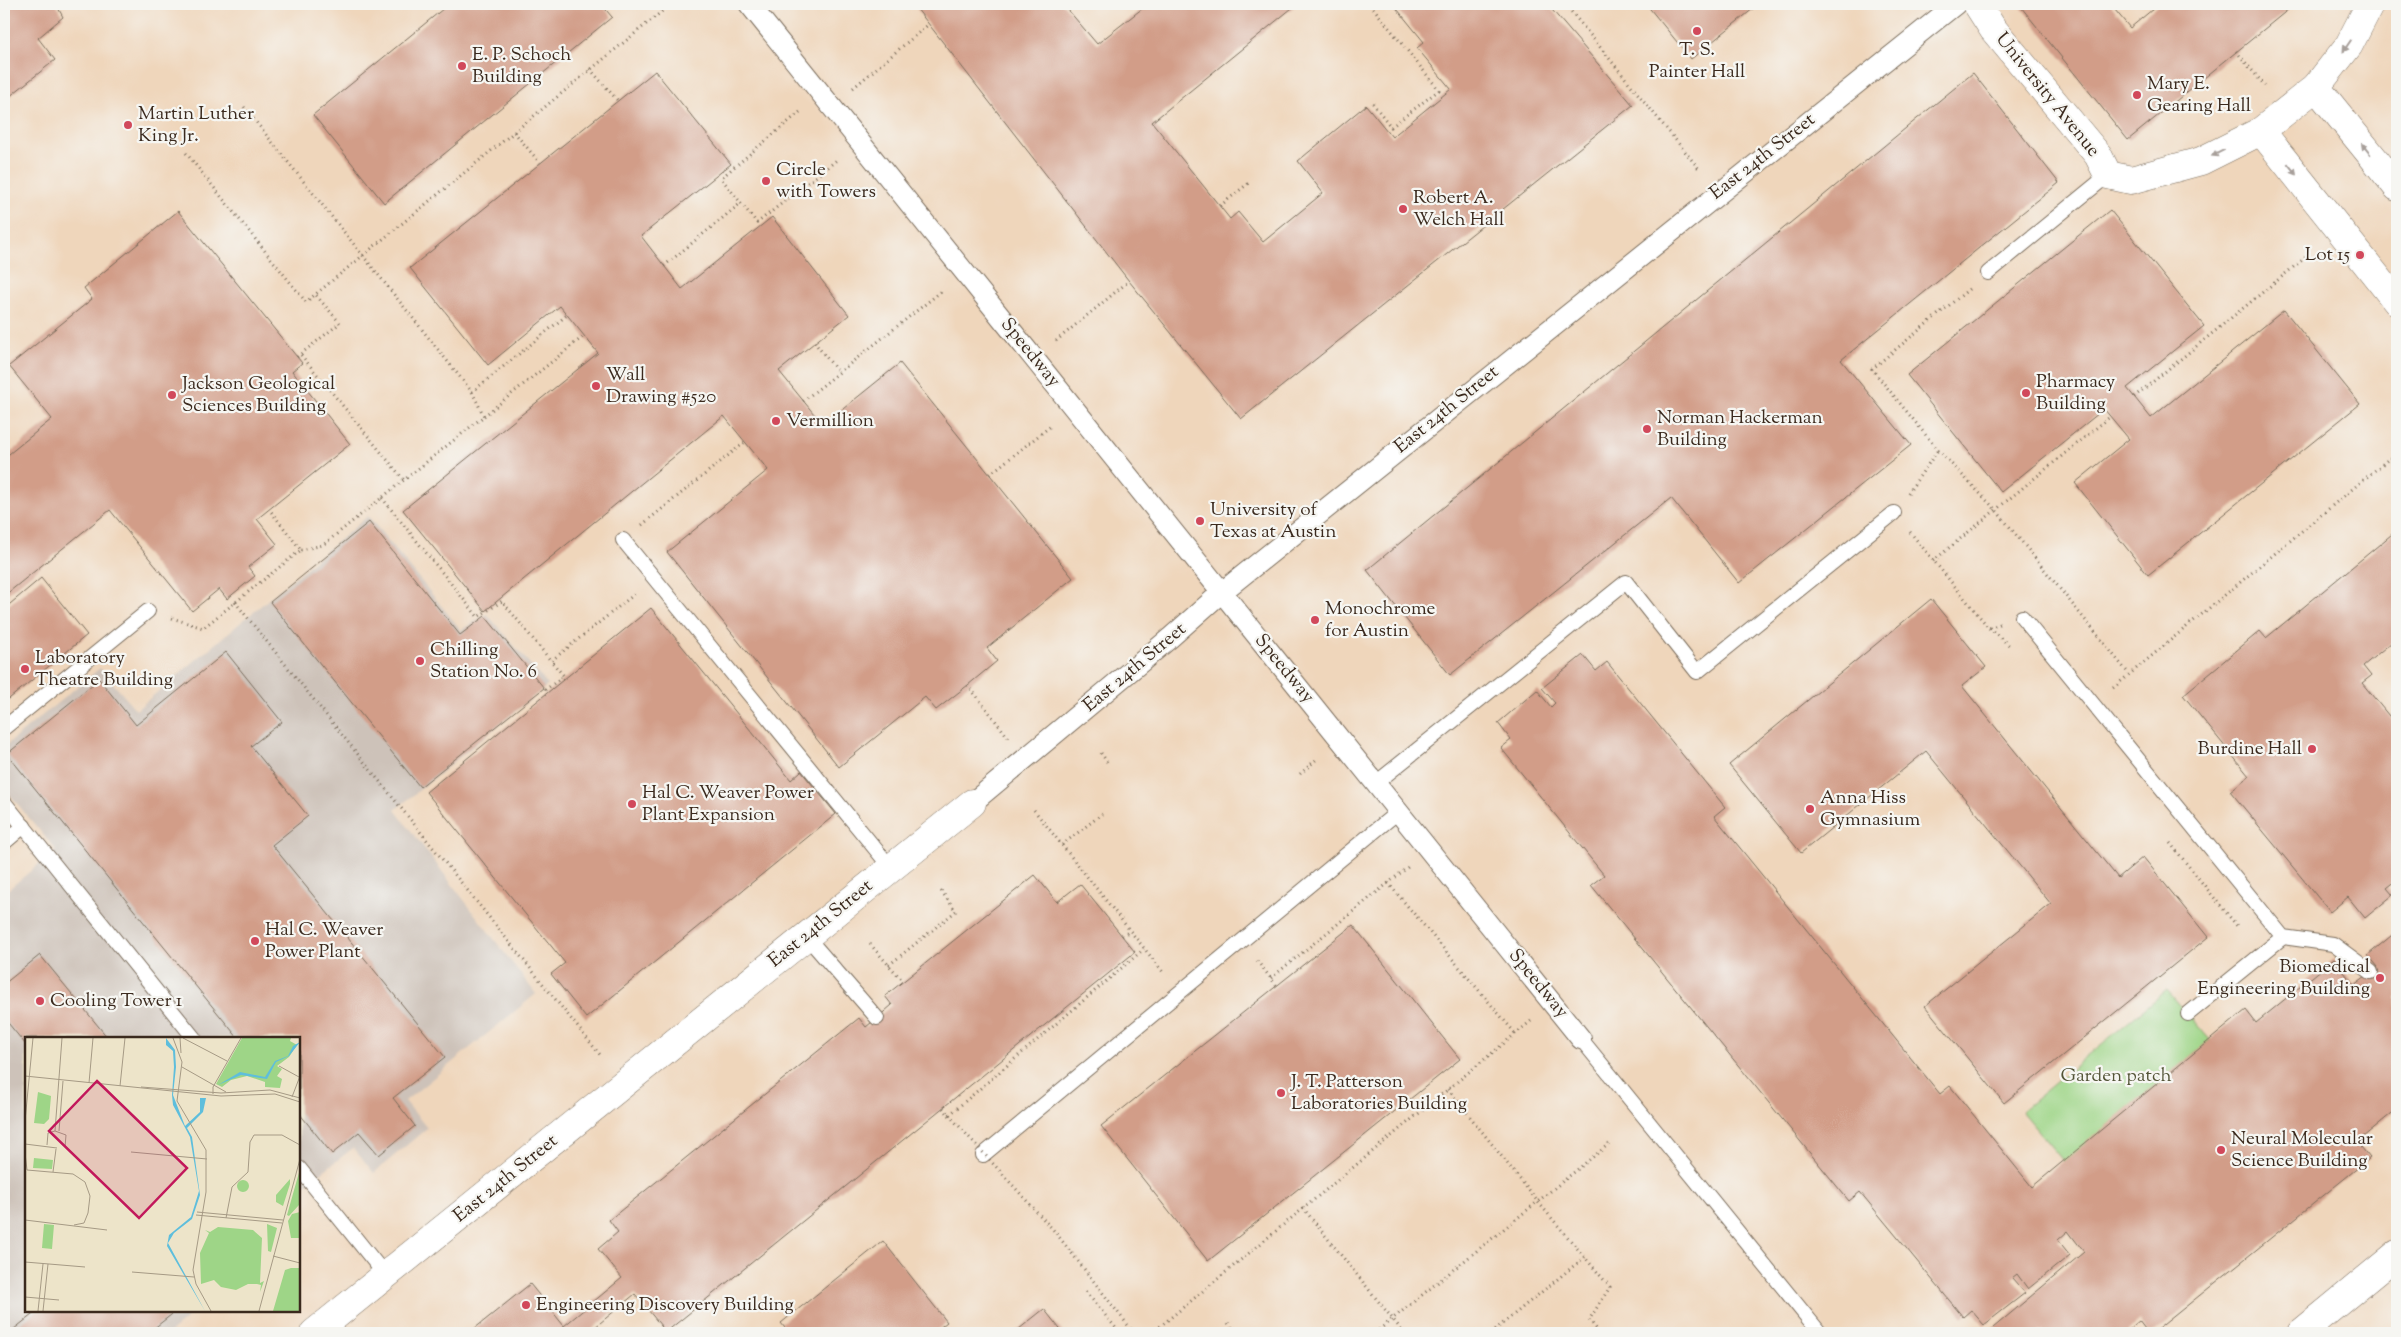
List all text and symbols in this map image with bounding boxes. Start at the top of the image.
marker: T. S. Painter Hall [1691,25,1703,37]
street label: University Avenue [1988,27,2106,163]
place label: T. S. Painter Hall [1649,37,1745,86]
one-way arrow [2342,40,2352,53]
place label: E. P. Schoch Building [472,42,571,91]
marker: E. P. Schoch Building [456,60,468,72]
place label: Mary E. Gearing Hall [2147,71,2251,120]
marker: Mary E. Gearing Hall [2131,89,2143,101]
place label: Martin Luther King Jr. [138,101,254,150]
street label: East 24th Street [1705,107,1822,207]
marker: Martin Luther King Jr. [122,119,134,131]
one-way arrow [2361,143,2372,156]
one-way arrow [2210,149,2225,157]
place label: Circle with Towers [776,157,876,206]
one-way arrow [2286,162,2297,175]
marker: Circle with Towers [760,175,772,187]
place label: Robert A. Welch Hall [1413,185,1504,234]
marker: Robert A. Welch Hall [1397,203,1409,215]
place label: Lot 15 [2305,242,2350,269]
marker: Lot 15 [2354,249,2366,261]
street label: Speedway [994,313,1067,394]
street label: East 24th Street [1389,359,1505,461]
place label: Wall Drawing #520 [606,362,716,411]
place label: Pharmacy Building [2036,369,2116,418]
place label: Jackson Geological Sciences Building [181,371,335,420]
marker: Wall Drawing #520 [590,380,602,392]
marker: Pharmacy Building [2020,387,2032,399]
marker: Jackson Geological Sciences Building [166,389,178,401]
place label: Norman Hackerman Building [1657,405,1823,454]
place label: Vermillion [786,408,874,435]
marker: Vermillion [770,415,782,427]
marker: Norman Hackerman Building [1641,423,1653,435]
place label: University of Texas at Austin [1210,497,1336,546]
marker: University of Texas at Austin [1194,515,1206,527]
place label: Monochrome for Austin [1325,596,1435,645]
marker: Monochrome for Austin [1309,614,1321,626]
street label: East 24th Street [1078,616,1193,719]
street label: Speedway [1248,629,1321,710]
place label: Chilling Station No. 6 [430,637,537,686]
place label: Laboratory Theatre Building [35,645,173,694]
marker: Chilling Station No. 6 [414,655,426,667]
marker: Laboratory Theatre Building [19,663,31,675]
place label: Burdine Hall [2197,736,2302,763]
marker: Burdine Hall [2306,743,2318,755]
place label: Hal C. Weaver Power Plant Expansion [642,780,814,829]
place label: Anna Hiss Gymnasium [1820,785,1920,834]
marker: Hal C. Weaver Power Plant Expansion [626,798,638,810]
marker: Anna Hiss Gymnasium [1804,803,1816,815]
street label: East 24th Street [763,873,879,975]
place label: Hal C. Weaver Power Plant [265,917,383,966]
marker: Hal C. Weaver Power Plant [249,935,261,947]
street label: Speedway [1502,944,1575,1025]
place label: Biomedical Engineering Building [2197,954,2370,1003]
marker: Biomedical Engineering Building [2374,972,2386,984]
place label: Cooling Tower 1 [50,988,183,1015]
marker: Cooling Tower 1 [34,995,46,1007]
inset map [25,1037,300,1312]
park label: Garden patch [2060,1063,2172,1090]
place label: J. T. Patterson Laboratories Building [1290,1069,1467,1118]
marker: J. T. Patterson Laboratories Building [1275,1087,1287,1099]
place label: Neural Molecular Science Building [2231,1126,2373,1175]
street label: East 24th Street [448,1128,564,1230]
marker: Neural Molecular Science Building [2215,1144,2227,1156]
place label: Engineering Discovery Building [536,1292,794,1319]
marker: Engineering Discovery Building [520,1299,532,1311]

